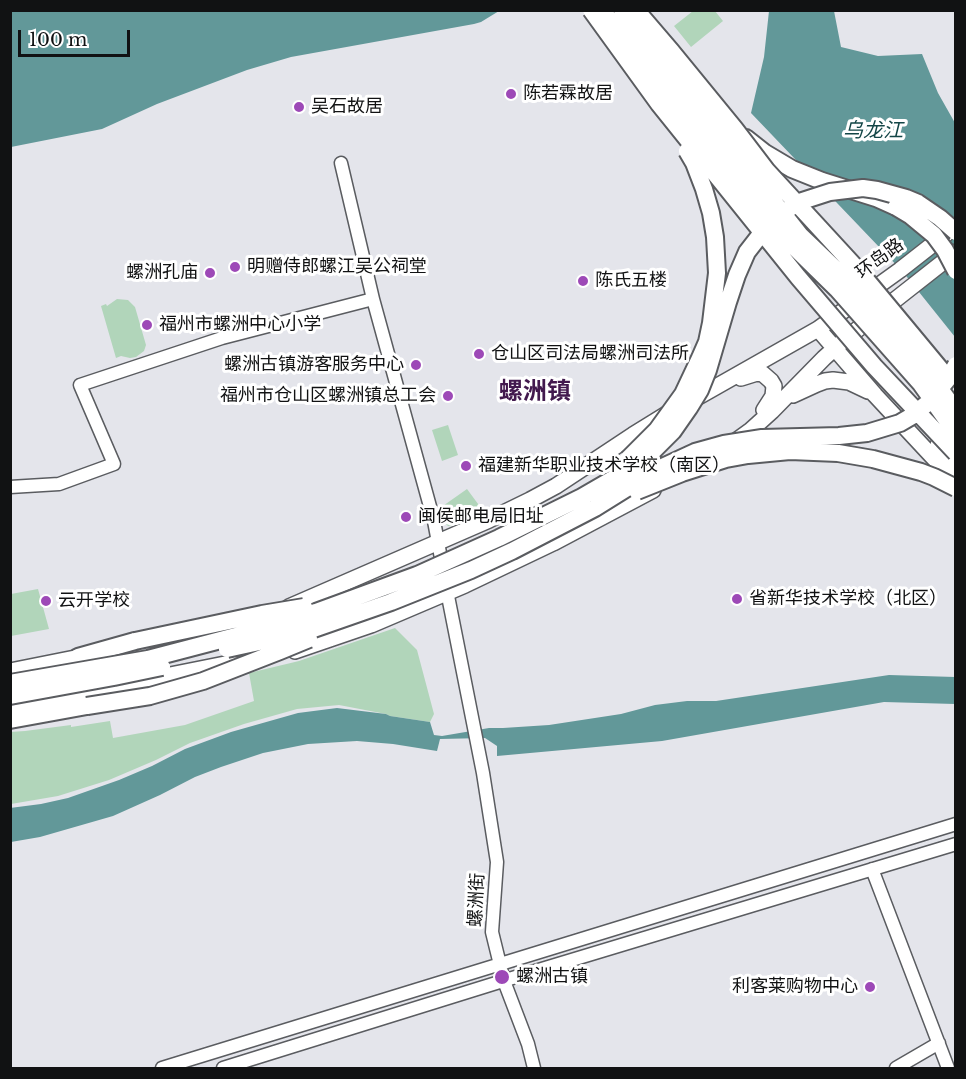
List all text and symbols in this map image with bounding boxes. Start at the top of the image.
scale bar [21,18,134,56]
text: 100 m [29,29,87,51]
place label: 陈若霖故居 [523,83,613,105]
marker: 陈若霖故居 [504,87,518,101]
place label: 吴石故居 [311,96,383,118]
marker: 吴石故居 [292,100,306,114]
water label: 乌龙江 [843,119,903,143]
street label: 环岛路 [852,234,908,284]
place label: 明赠侍郎螺江吴公祠堂 [247,256,427,278]
marker: 明赠侍郎螺江吴公祠堂 [228,260,242,274]
place label: 螺洲孔庙 [126,262,198,284]
marker: 螺洲孔庙 [203,266,217,280]
place label: 陈氏五楼 [595,270,667,292]
marker: 陈氏五楼 [576,274,590,288]
place label: 福州市螺洲中心小学 [159,314,321,336]
marker: 福州市螺洲中心小学 [140,318,154,332]
place label: 仓山区司法局螺洲司法所 [491,343,689,365]
marker: 仓山区司法局螺洲司法所 [472,347,486,361]
place label: 螺洲古镇游客服务中心 [224,354,404,376]
marker: 螺洲古镇游客服务中心 [409,358,423,372]
district label: 螺洲镇 [499,378,571,406]
place label: 福州市仓山区螺洲镇总工会 [220,385,436,407]
marker: 福州市仓山区螺洲镇总工会 [441,389,455,403]
place label: 福建新华职业技术学校（南区） [478,455,730,477]
marker: 福建新华职业技术学校（南区） [459,459,473,473]
place label: 闽侯邮电局旧址 [418,506,544,528]
marker: 闽侯邮电局旧址 [399,510,413,524]
place label: 省新华技术学校（北区） [749,588,947,610]
place label: 云开学校 [58,590,130,612]
marker: 省新华技术学校（北区） [730,592,744,606]
marker: 云开学校 [39,594,53,608]
street label: 螺洲街 [465,872,489,928]
place label: 螺洲古镇 [516,966,588,988]
marker: 螺洲古镇 [493,968,511,986]
place label: 利客莱购物中心 [732,976,858,998]
marker: 利客莱购物中心 [863,980,877,994]

